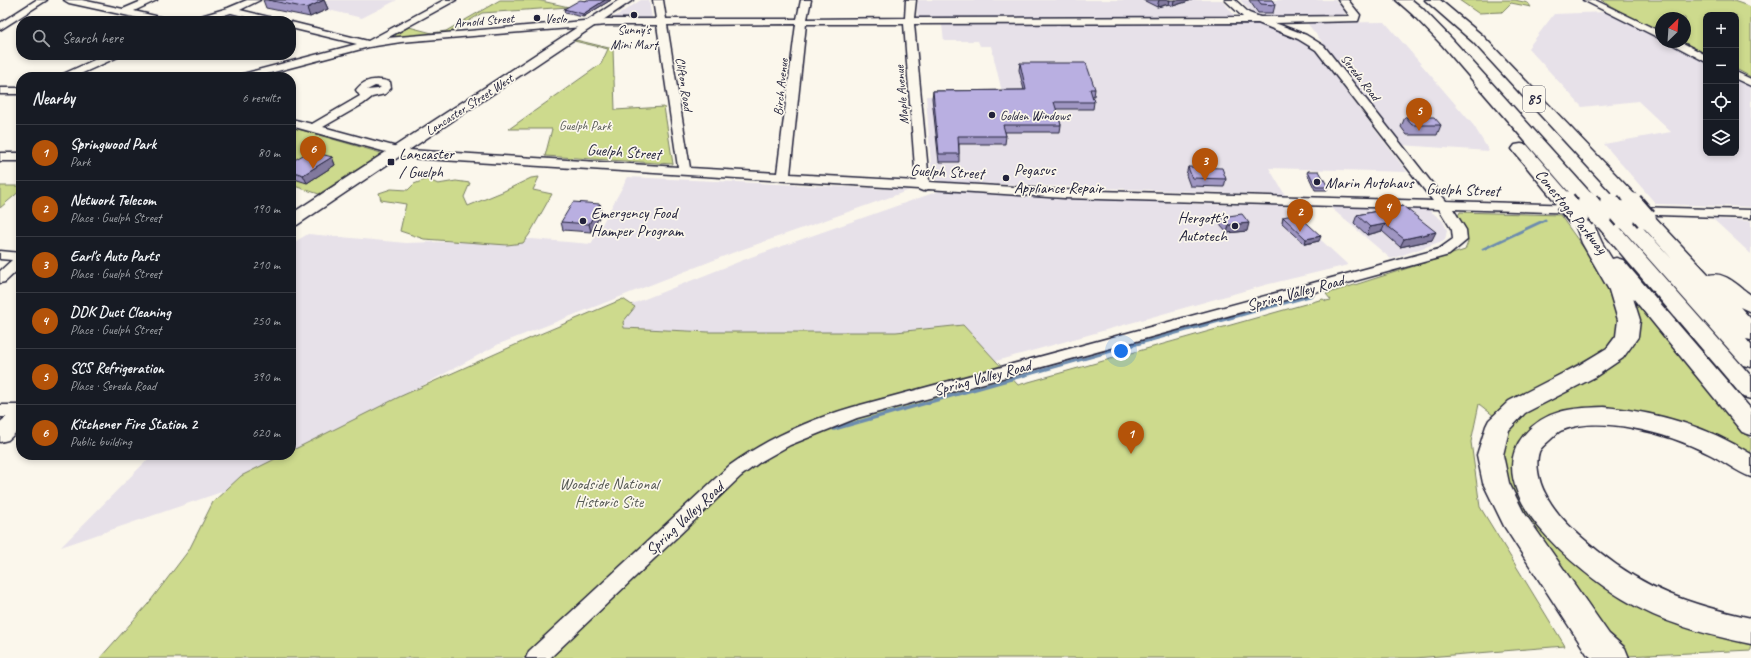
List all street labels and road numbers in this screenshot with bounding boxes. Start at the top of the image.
street label: Arnold Street [453,10,516,32]
street label: Sereda Road [1337,51,1384,106]
street label: Clifton Road [672,56,696,114]
street label: Birch Avenue [770,57,792,117]
street label: Maple Avenue [891,64,913,125]
street label: Lancaster Street West [423,70,518,139]
road number: 85 [1523,86,1545,112]
street label: Guelph Street [586,139,664,165]
street label: Guelph Street [910,160,987,184]
street label: Conestoga Parkway [1531,165,1613,259]
street label: Guelph Street [1426,179,1503,201]
street label: Spring Valley Road [1245,270,1349,316]
street label: Spring Valley Road [932,355,1036,401]
street label: Spring Valley Road [641,476,730,560]

